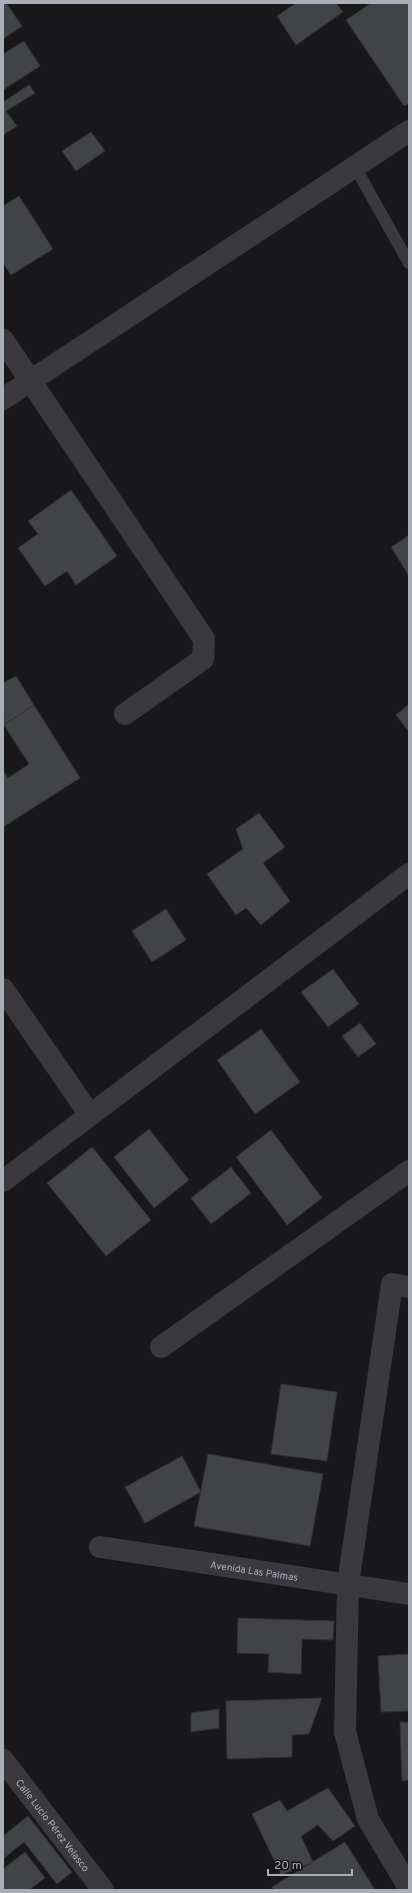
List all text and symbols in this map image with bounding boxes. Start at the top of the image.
street label: Avenida Las Palmas [209,1559,299,1585]
street label: Calle Lucio Pérez Velasco [12,1777,92,1875]
scale bar [268,1851,352,1877]
text: 20 m [274,1858,302,1874]

